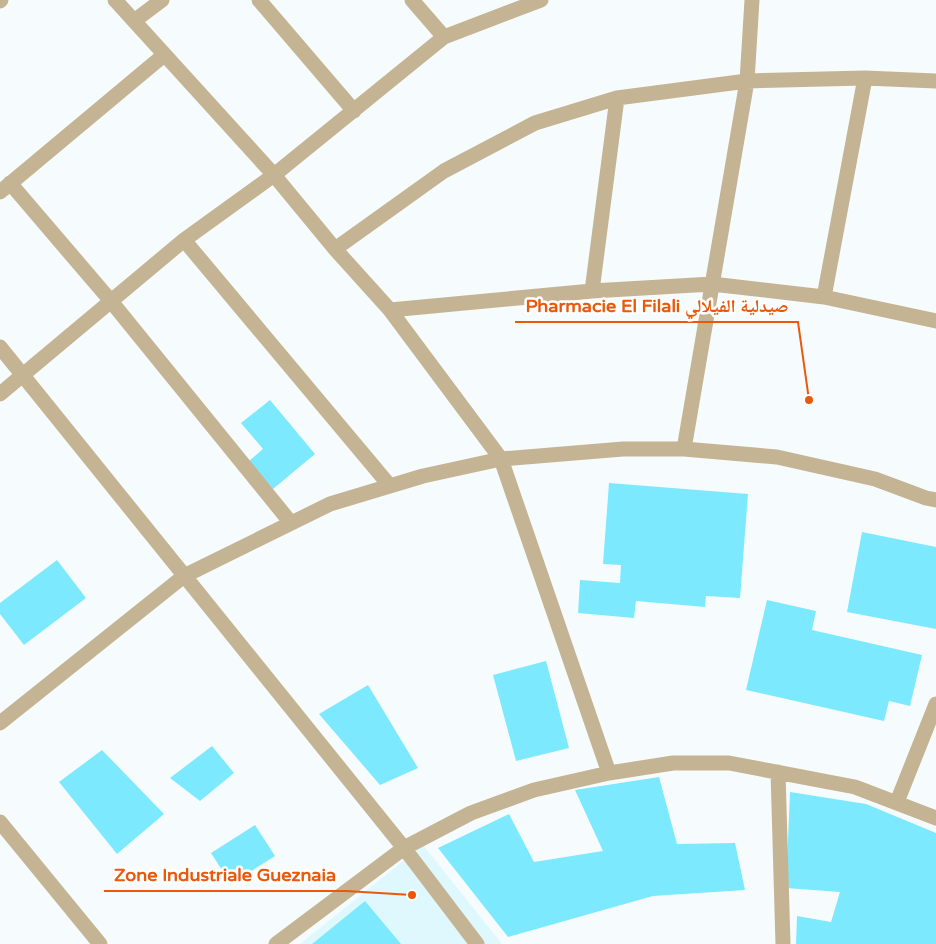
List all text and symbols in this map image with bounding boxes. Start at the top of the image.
callout: Pharmacie El Filali صيدلية الفيلالي [515,289,798,322]
text: Pharmacie El Filali صيدلية الفيلالي [525,295,789,320]
callout: Zone Industriale Gueznaia [104,858,346,891]
text: Zone Industriale Gueznaia [114,864,336,886]

